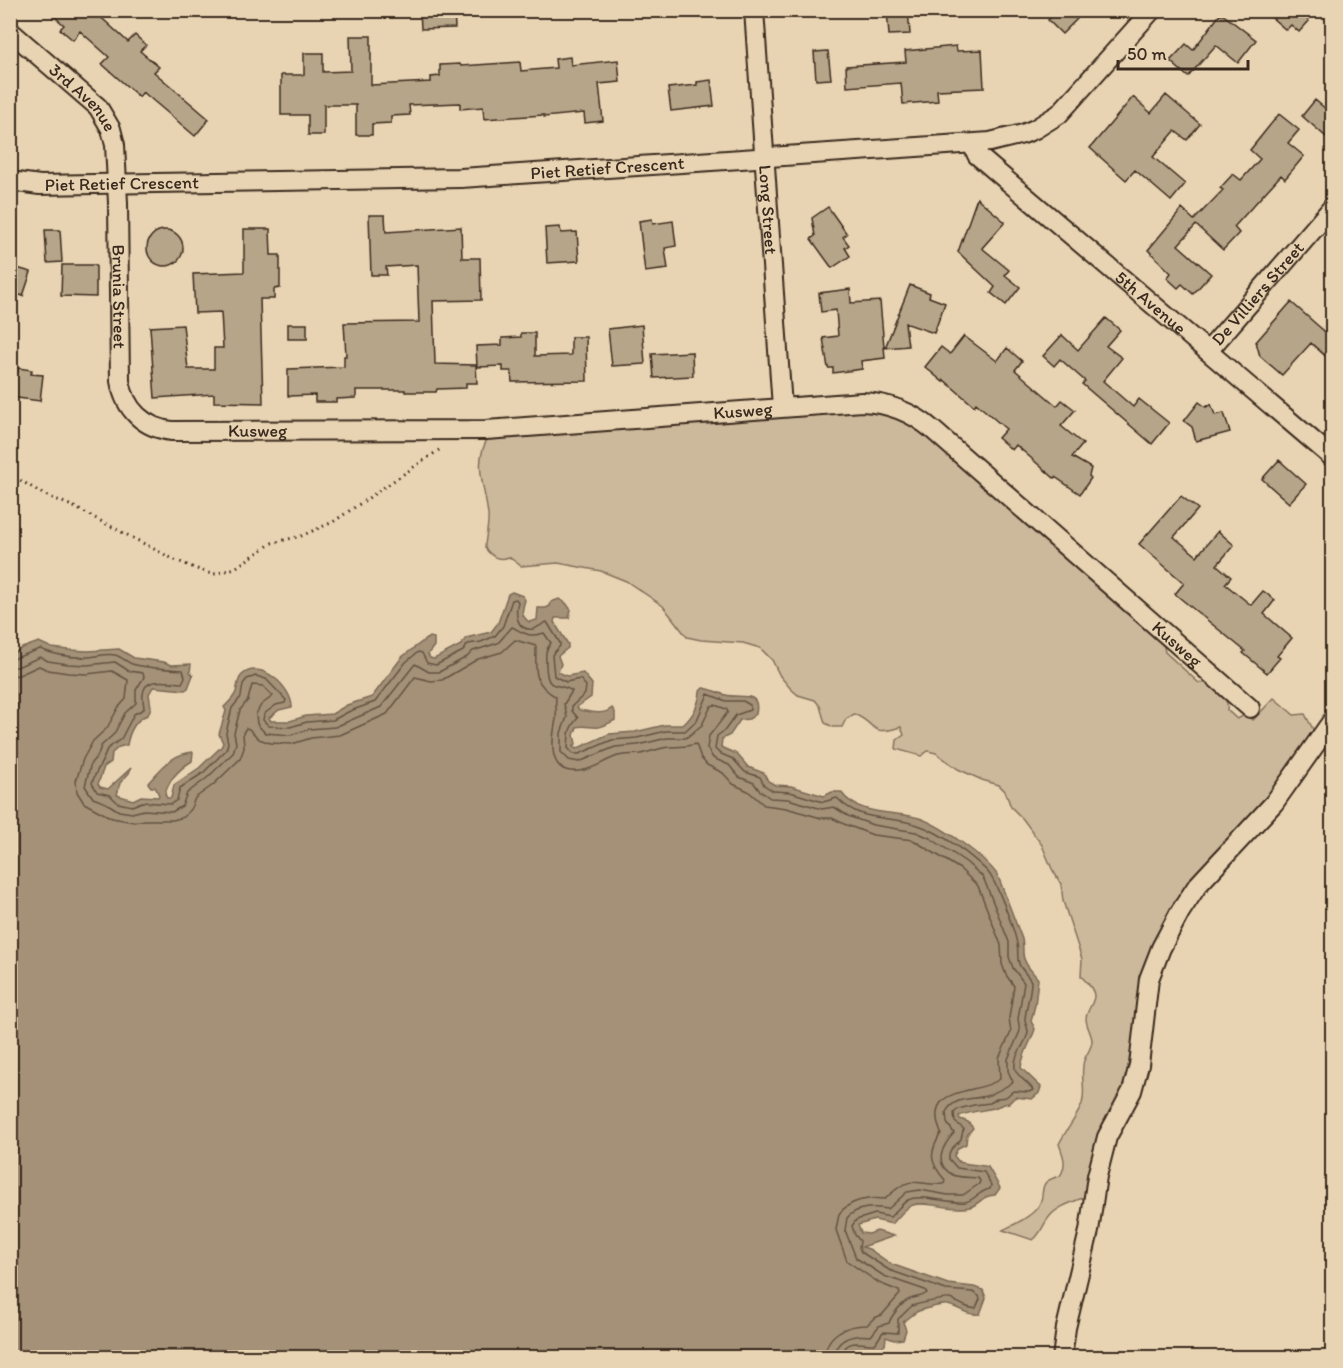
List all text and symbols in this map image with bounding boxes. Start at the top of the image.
scale bar [1118,33,1248,71]
text: 50 m [1127,43,1167,65]
street label: 3rd Avenue [45,59,121,136]
street label: Piet Retief Crescent [530,152,685,184]
street label: Long Street [754,164,782,255]
street label: Piet Retief Crescent [44,171,199,196]
street label: De Villiers Street [1207,237,1309,350]
street label: Brunia Street [107,244,131,349]
street label: 5th Avenue [1110,266,1191,339]
street label: Kusweg [713,398,774,424]
street label: Kusweg [228,420,288,442]
street label: Kusweg [1148,616,1207,672]

